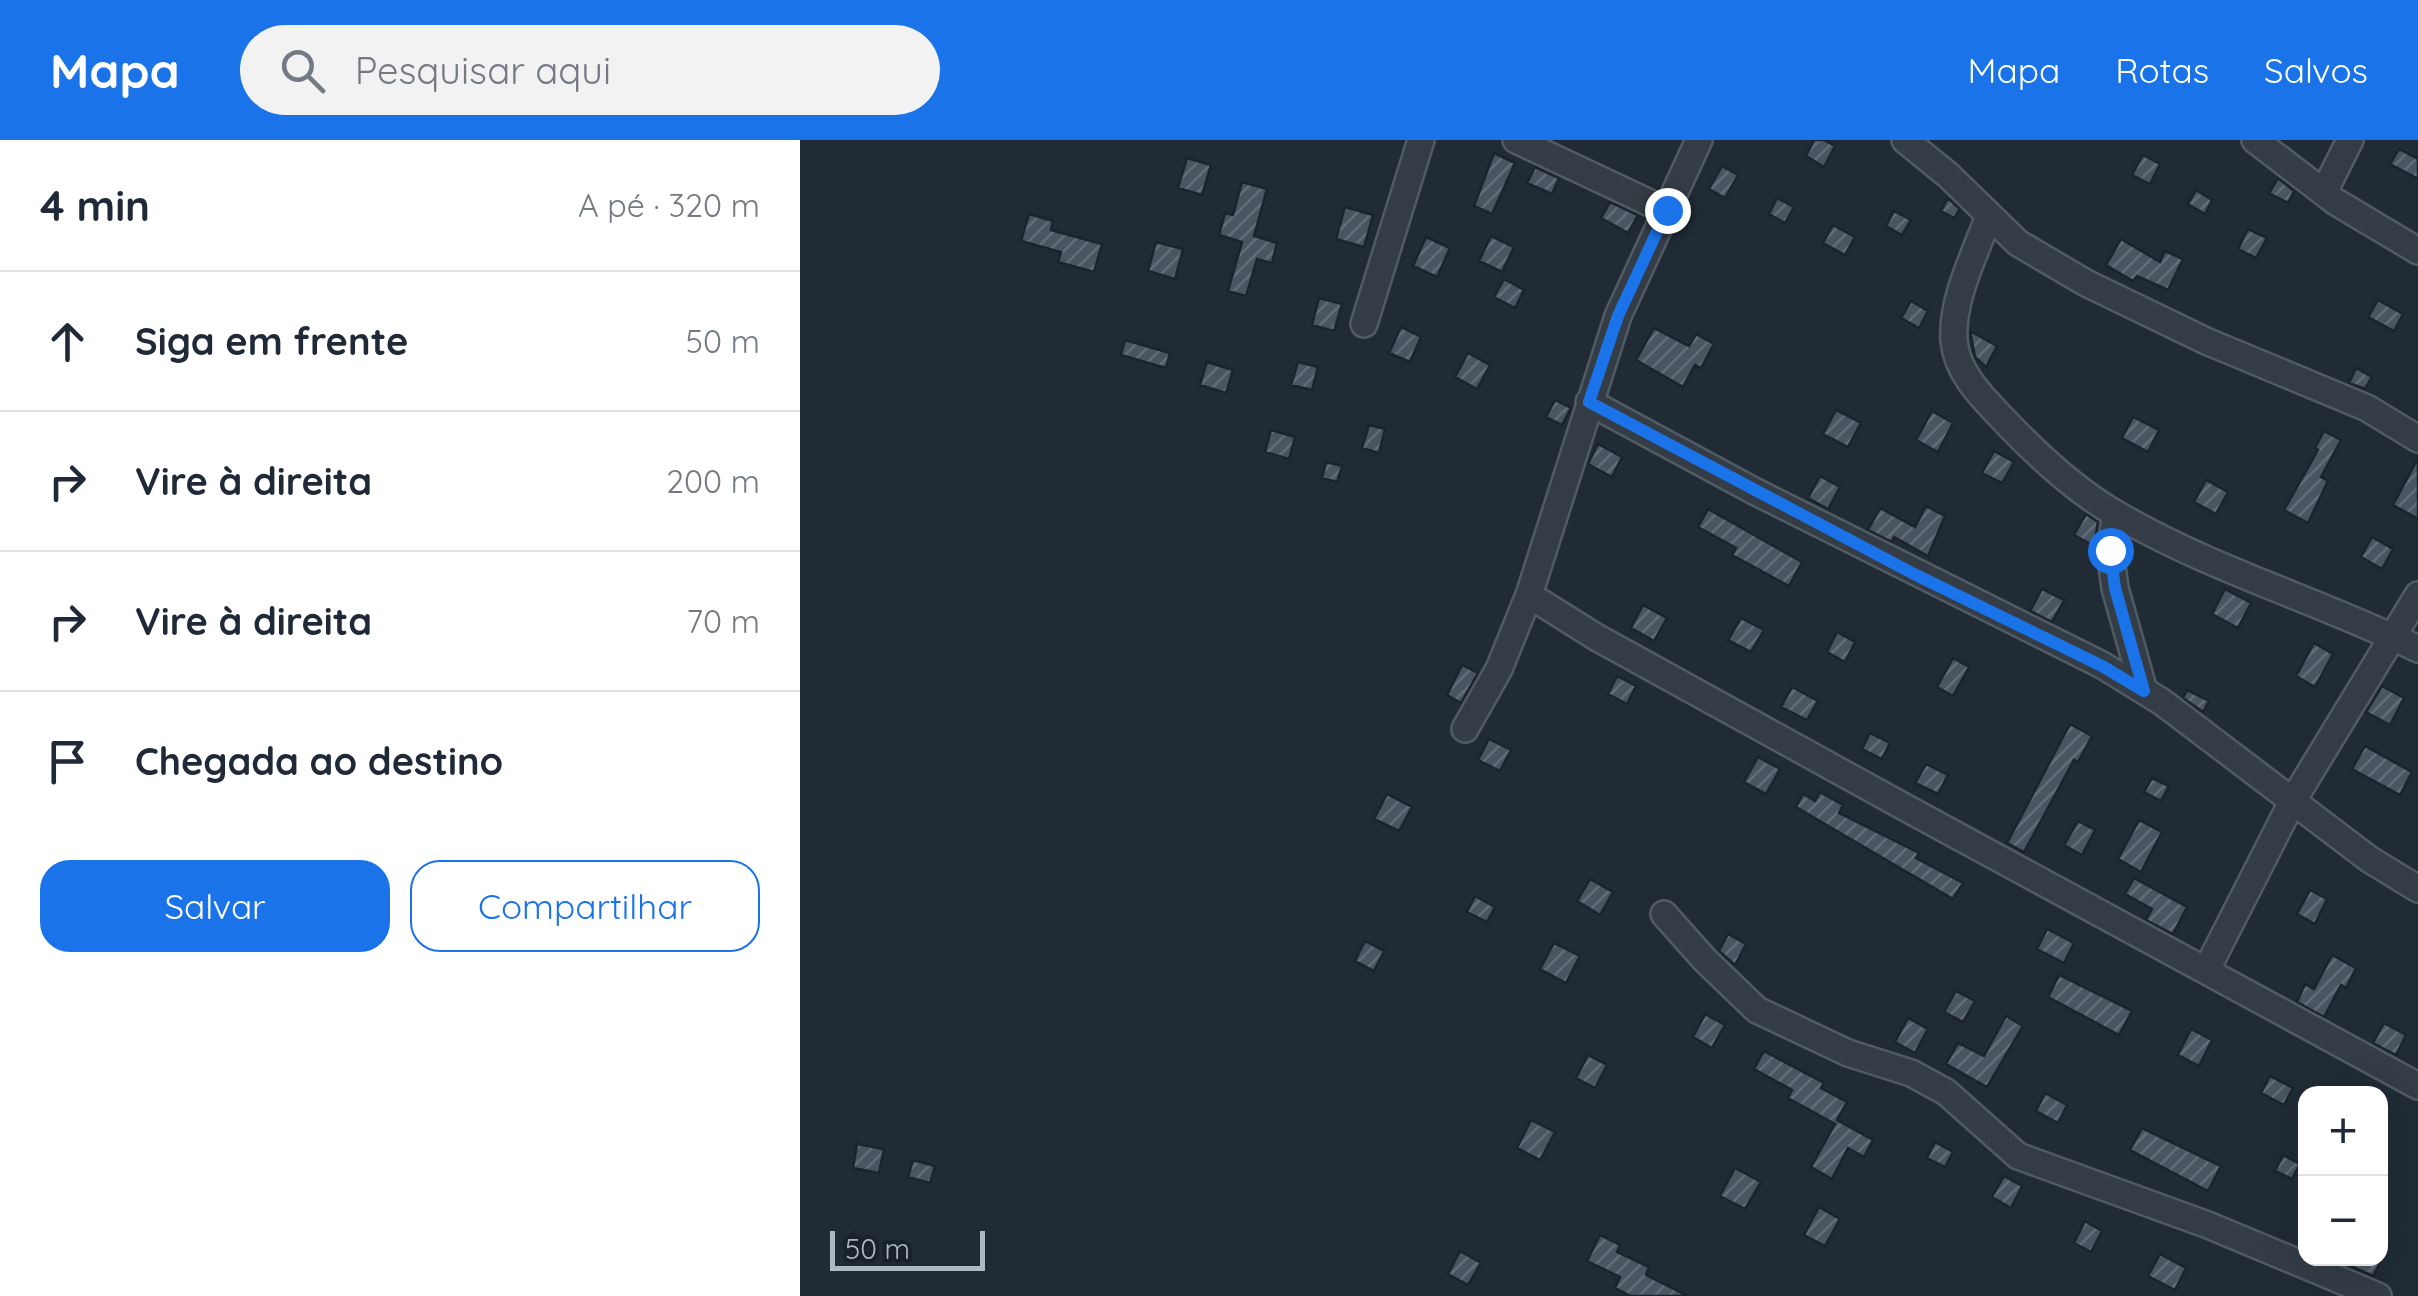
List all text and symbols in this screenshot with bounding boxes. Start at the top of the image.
search box [240,25,940,115]
text: Mapa [50,40,180,100]
icon: search [275,43,330,98]
text: Pesquisar aqui [355,46,611,94]
text: Mapa [1968,48,2060,92]
text: Rotas [2115,48,2209,92]
text: Salvos [2264,48,2368,92]
text: 4 min [40,179,150,232]
text: A pé · 320 m [578,185,760,225]
route end [1645,188,1691,234]
icon: ahead [40,314,95,369]
text: Siga em frente [135,317,408,365]
text: 50 m [686,321,760,361]
icon: right [40,454,95,509]
text: Vire à direita [135,457,372,505]
text: 200 m [666,461,760,501]
route start [2088,528,2134,574]
icon: right [40,594,95,649]
text: Vire à direita [135,597,372,645]
text: 70 m [687,601,760,641]
icon: arrive [40,734,95,789]
text: Chegada ao destino [135,737,503,785]
button: Salvar [40,860,390,952]
button: Compartilhar [410,860,760,952]
map controls [2298,1086,2388,1266]
button: + [2298,1086,2388,1176]
button: − [2298,1176,2388,1266]
scale bar [830,1226,985,1270]
text: 50 m [845,1231,910,1266]

